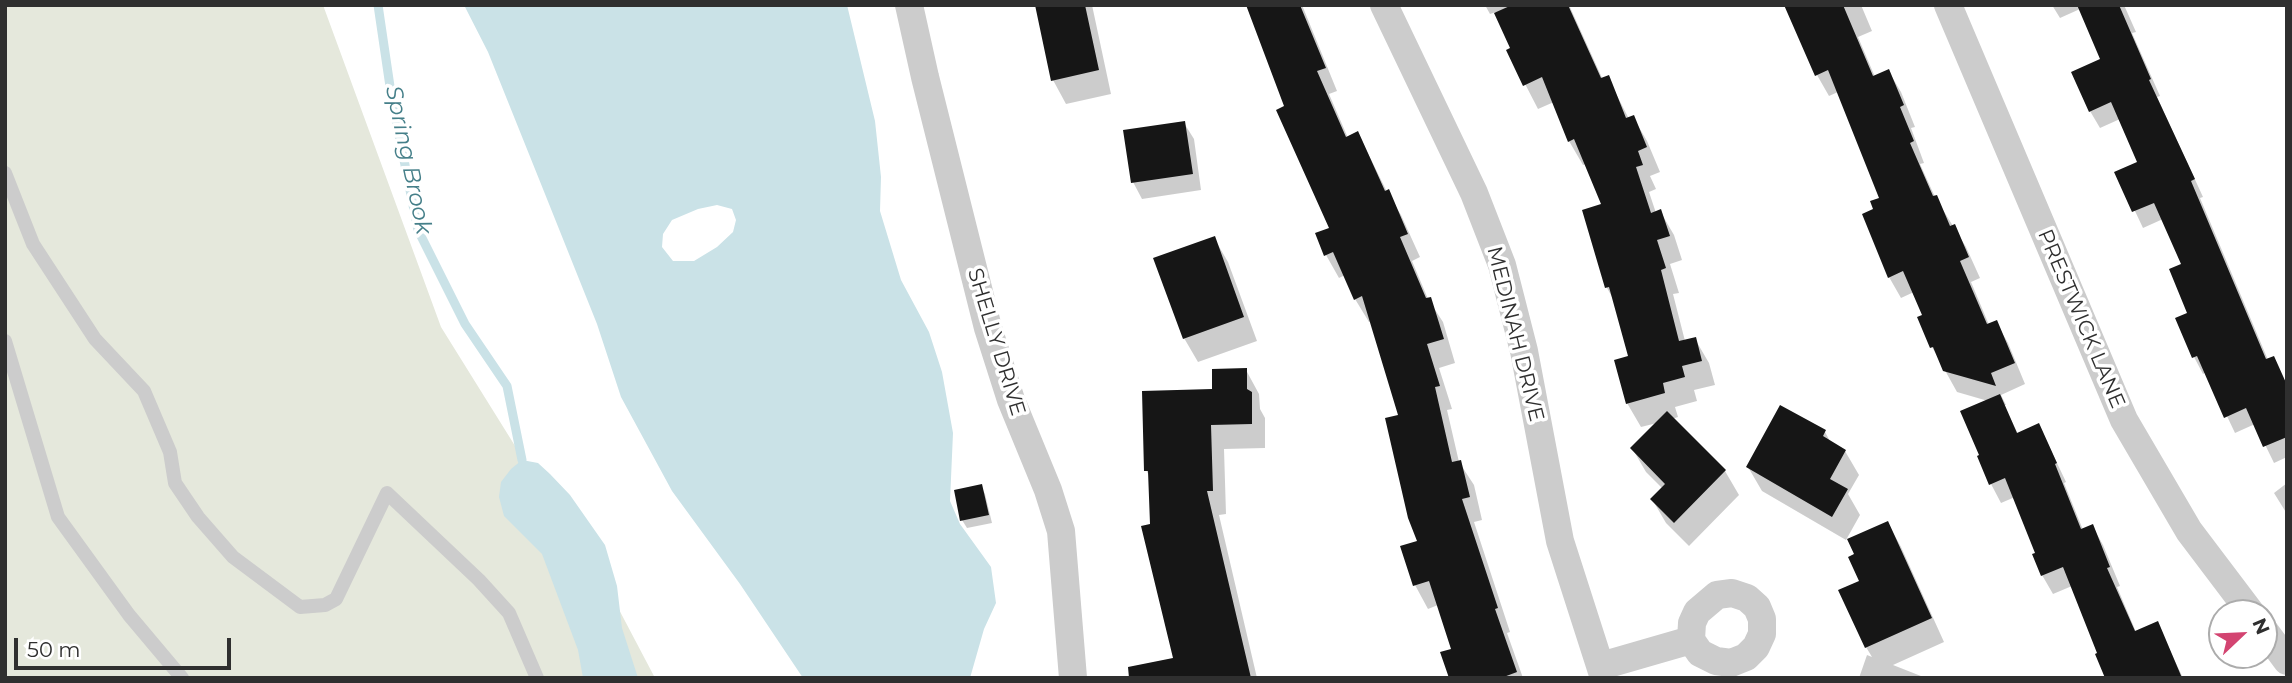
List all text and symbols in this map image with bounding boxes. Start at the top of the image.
water label: Spring Brook [379,83,437,237]
street label: PRESTWICK LANE [2032,226,2130,412]
street label: MEDINAH DRIVE [1481,244,1549,424]
street label: SHELLY DRIVE [962,265,1030,419]
north arrow [2208,599,2278,669]
text: N [2247,615,2275,638]
scale bar [18,624,234,668]
text: 50 m [27,637,81,662]

